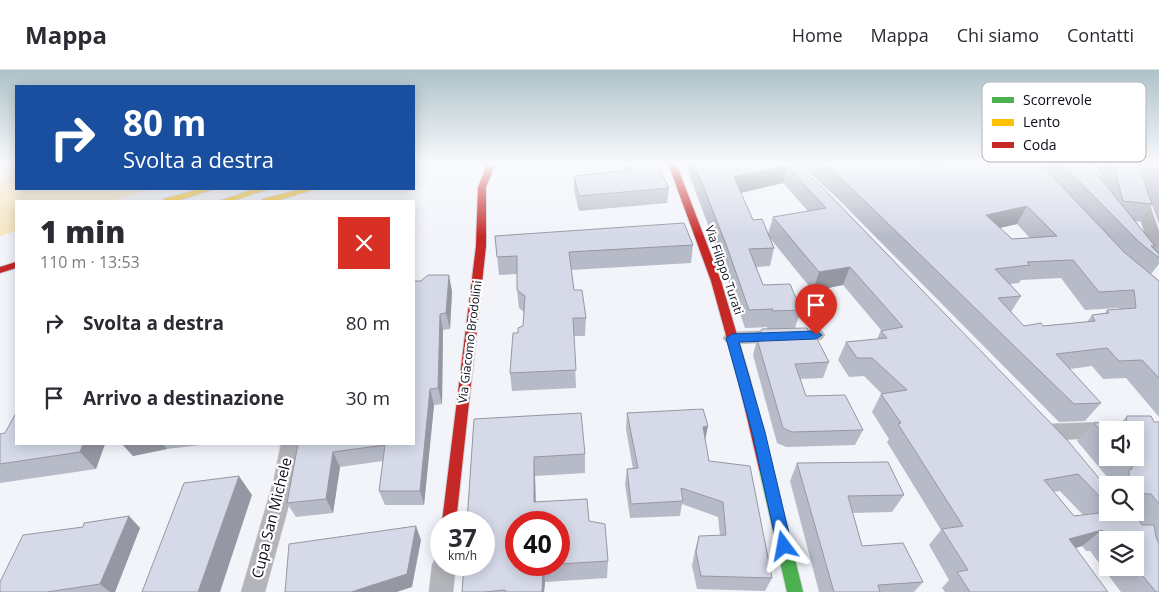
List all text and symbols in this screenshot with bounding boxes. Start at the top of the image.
text: Mappa [25,18,107,51]
text: Home [792,23,843,47]
text: Mappa [871,23,929,47]
text: Chi siamo [957,23,1039,47]
text: Contatti [1067,23,1134,47]
legend [982,82,1146,162]
text: Scorrevole [1023,90,1092,109]
text: 80 m [123,99,206,146]
icon: right [40,105,105,170]
text: Lento [1023,112,1060,131]
text: Coda [1023,135,1057,154]
text: Svolta a destra [123,144,274,174]
text: 1 min [40,211,125,252]
button: close [338,217,390,269]
street label: Via Filippo Turati [701,223,748,317]
text: 110 m · 13:53 [40,251,140,273]
street label: Via Giacomo Brodolini [454,280,485,404]
pin [795,284,837,335]
icon: arrive [802,291,830,319]
icon: right [40,309,68,337]
text: Svolta a destra [83,310,224,336]
text: 80 m [346,310,390,336]
icon: arrive [40,384,68,412]
text: Arrivo a destinazione [83,385,284,411]
text: 30 m [346,385,390,411]
map controls [1099,421,1144,576]
button: sound [1099,421,1144,466]
street label: Cupa San Michele [246,455,296,580]
button: search [1099,476,1144,521]
speed limit sign: 40 [505,511,570,576]
position arrow [757,519,809,571]
text: 37 [448,520,477,554]
button: layers [1099,531,1144,576]
text: km/h [448,547,477,564]

